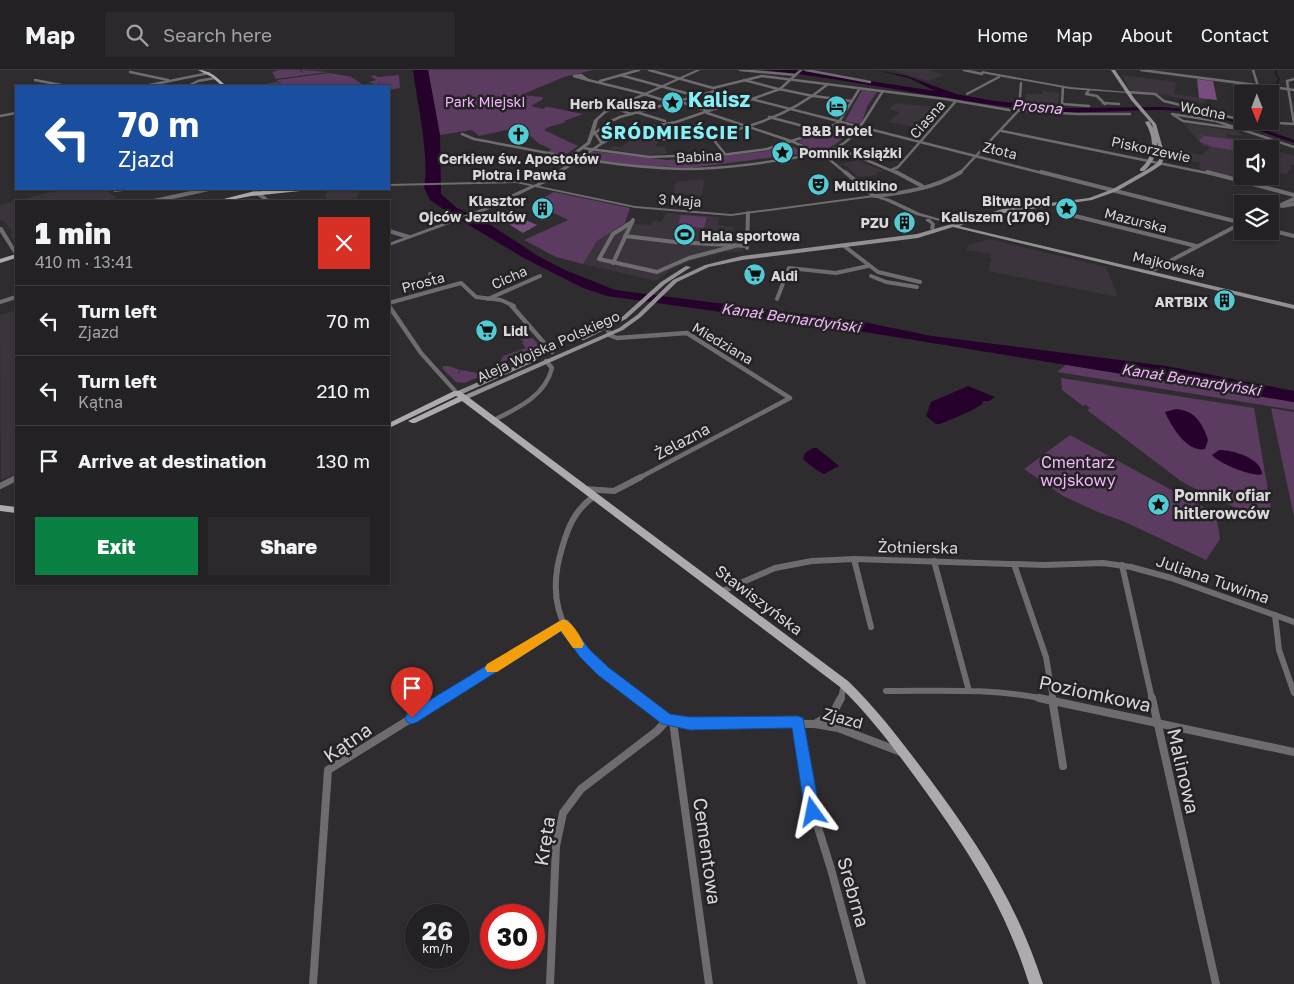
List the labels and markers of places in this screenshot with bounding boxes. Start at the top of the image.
place icon: Herb Kalisza [660,91,684,115]
place label: Herb Kalisza [570,95,656,112]
hotel icon: B&B Hotel [825,95,849,119]
place label: B&B Hotel [802,122,873,139]
church icon: Cerkiew św. Apostołów Piotra i Pawła [507,123,531,147]
place icon: Pomnik Książki [771,140,795,164]
place label: Pomnik Książki [799,144,902,161]
place label: Cerkiew św. Apostołów Piotra i Pawła [439,150,599,183]
theatre icon: Multikino [806,173,830,197]
place label: Multikino [834,177,897,194]
place label: Klasztor Ojców Jezuitów [419,192,527,225]
place label: Bitwa pod Kaliszem (1706) [941,192,1050,225]
building icon: Klasztor Ojców Jezuitów [530,196,554,220]
place icon: Bitwa pod Kaliszem (1706) [1054,196,1078,220]
building icon: PZU [893,210,917,234]
place label: PZU [861,214,889,231]
sports icon: Hala sportowa [673,223,697,247]
place label: Hala sportowa [701,227,800,244]
supermarket icon: Aldi [743,263,767,287]
place label: Aldi [771,267,798,284]
building icon: ARTBIX [1212,289,1236,313]
place label: ARTBIX [1155,293,1208,310]
supermarket icon: Lidl [475,318,499,342]
place label: Lidl [503,322,528,339]
place label: Pomnik ofiar hitlerowców [1174,485,1271,523]
place icon: Pomnik ofiar hitlerowców [1146,492,1170,516]
pin [391,667,433,718]

